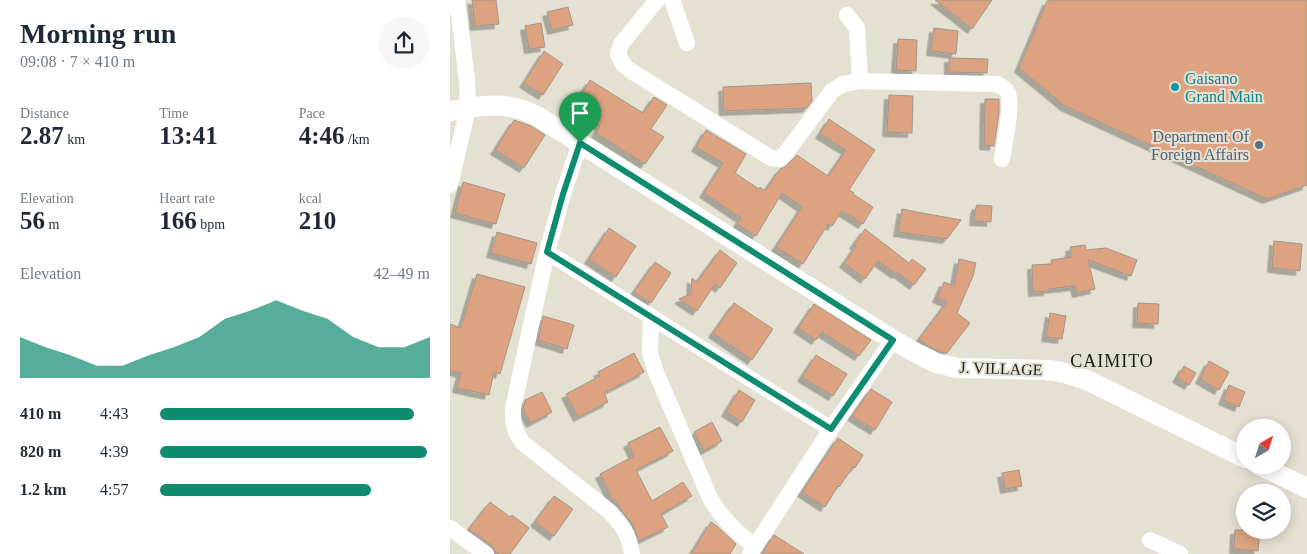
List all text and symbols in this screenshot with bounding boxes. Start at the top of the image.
button: share [378,17,430,69]
text: Morning run [20,18,176,49]
text: 09:08 · 7 × 410 m [20,53,135,70]
place label: Gaisano Grand Main [1185,70,1263,105]
marker: Gaisano Grand Main [1169,81,1181,93]
pin [559,92,601,143]
icon: arrive [566,99,594,127]
text: Distance [20,106,69,121]
text: Time [159,106,188,121]
text: Pace [299,106,325,121]
text: 2.87 [20,122,64,149]
text: 13:41 [159,122,218,149]
text: 4:46 [299,122,344,149]
place label: Department Of Foreign Affairs [1151,128,1250,164]
text: km [64,132,85,147]
text: /km [344,132,370,147]
marker: Department Of Foreign Affairs [1253,139,1265,151]
text: Elevation [20,191,74,206]
text: Heart rate [159,191,215,206]
text: kcal [299,191,322,206]
text: 56 [20,207,45,234]
text: 166 [159,207,197,234]
text: 210 [299,207,336,234]
text: m [45,217,59,232]
text: bpm [197,217,225,232]
text: Elevation [20,265,81,282]
text: 42–49 m [374,265,430,282]
district label: CAIMITO [1070,351,1154,371]
street label: J. VILLAGE [959,359,1043,378]
text: 410 m [20,405,61,422]
text: 4:43 [100,405,128,422]
north arrow [1236,419,1291,474]
map controls [1236,419,1291,539]
text: 820 m [20,443,61,460]
text: 4:39 [100,443,128,460]
text: 1.2 km [20,481,66,498]
text: 4:57 [100,481,128,498]
button: layers [1236,484,1291,539]

